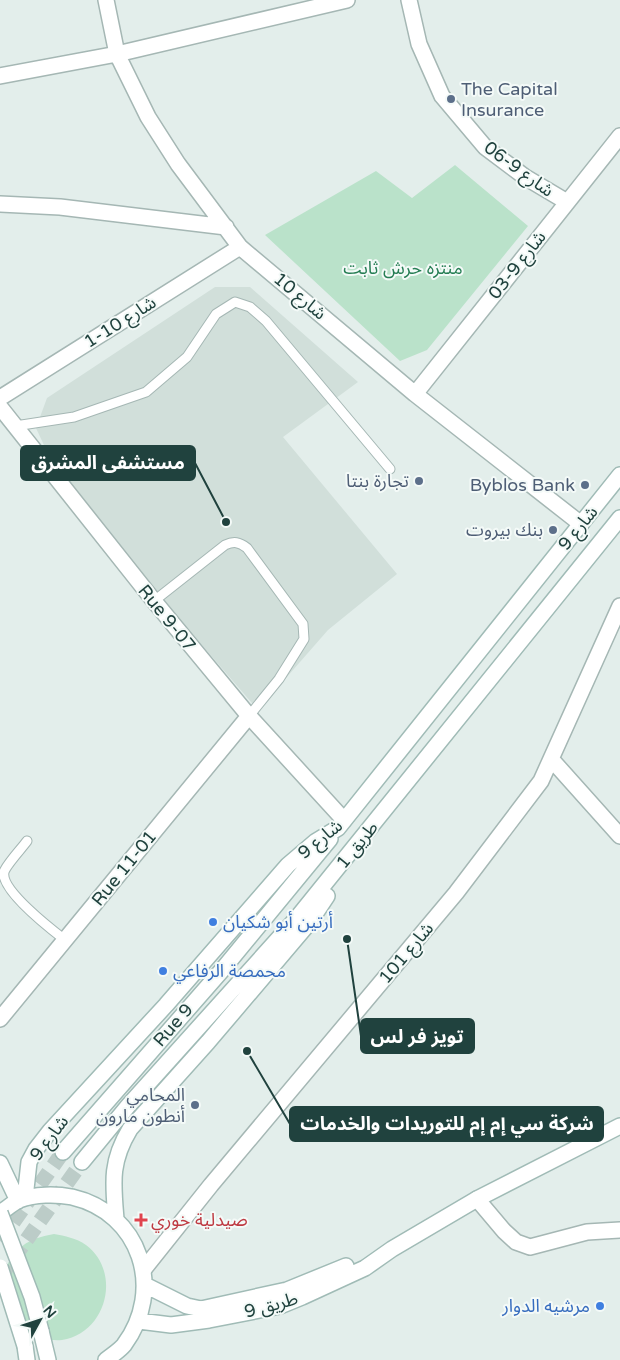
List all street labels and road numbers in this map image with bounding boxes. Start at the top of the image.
street label: شارع 9-06 [478,136,558,204]
street label: شارع 9-03 [483,226,553,306]
street label: شارع 10 [267,268,331,327]
street label: شارع 10-1 [80,291,162,355]
street label: شارع 9 [553,501,605,557]
street label: Rue 9-07 [133,580,201,656]
street label: شارع 9 [293,814,349,866]
street label: طريق 1 [331,817,383,873]
street label: Rue 11-01 [87,826,161,910]
street label: شارع 101 [374,918,440,990]
street label: Rue 9 [148,999,198,1051]
street label: شارع 9 [25,1111,76,1167]
street label: طريق 9 [242,1287,300,1323]

